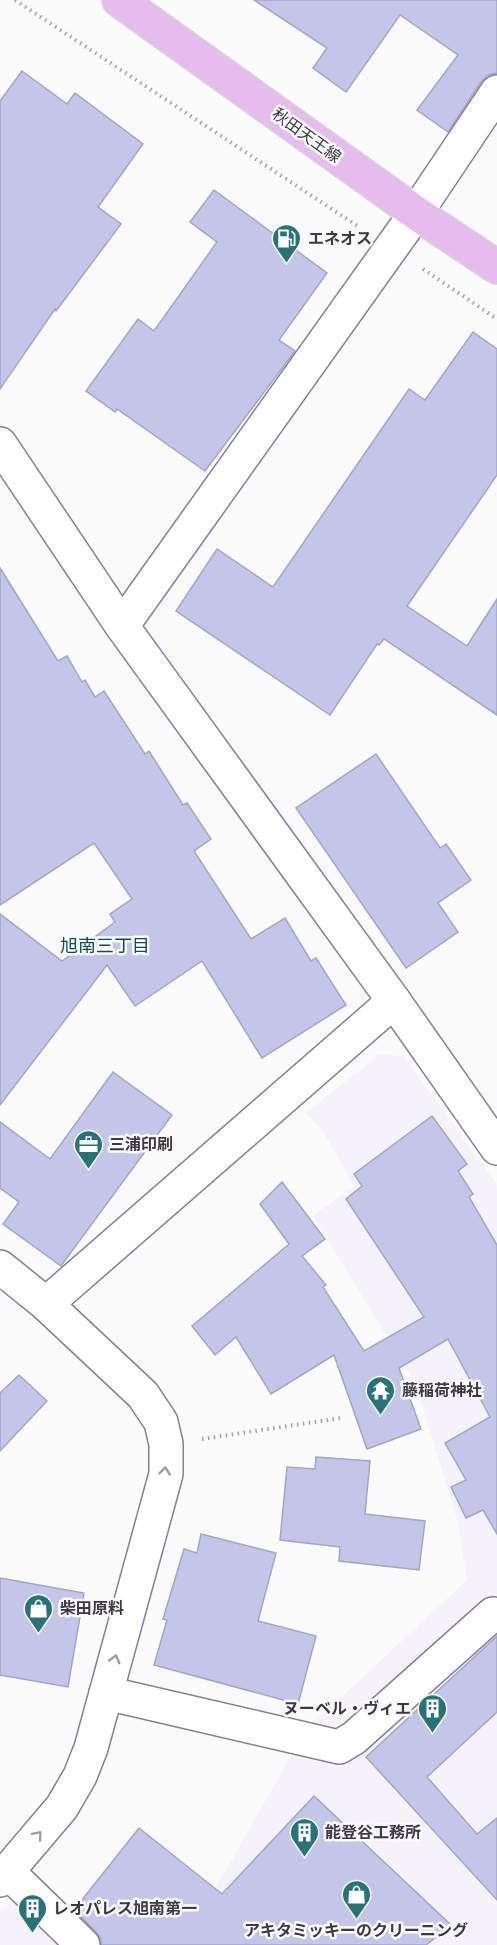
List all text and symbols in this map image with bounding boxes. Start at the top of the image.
street label: 秋田天王線 [269,105,344,166]
fuel station icon: エネオス [271,222,303,264]
place label: エネオス [308,230,372,247]
district label: 旭南三丁目 [60,936,150,956]
office icon: 三浦印刷 [72,1128,104,1170]
place label: 三浦印刷 [109,1135,173,1153]
temple icon: 藤稲荷神社 [365,1374,397,1416]
place label: 藤稲荷神社 [402,1381,482,1399]
one-way arrow [158,1466,171,1476]
shop icon: 柴田原料 [23,1592,55,1634]
place label: 柴田原料 [60,1599,124,1617]
one-way arrow [108,1654,120,1665]
building icon: ヌーベル・ヴィエ [416,1692,448,1734]
place label: ヌーベル・ヴィエ [283,1700,411,1717]
building icon: 能登谷工務所 [288,1816,320,1858]
place label: 能登谷工務所 [325,1823,421,1841]
one-way arrow [30,1831,41,1842]
shop icon: アキタミッキーのクリーニング [340,1878,372,1920]
building icon: レオパレス旭南第一 [16,1892,48,1934]
place label: レオパレス旭南第一 [53,1900,197,1917]
place label: アキタミッキーのクリーニング [244,1921,468,1939]

